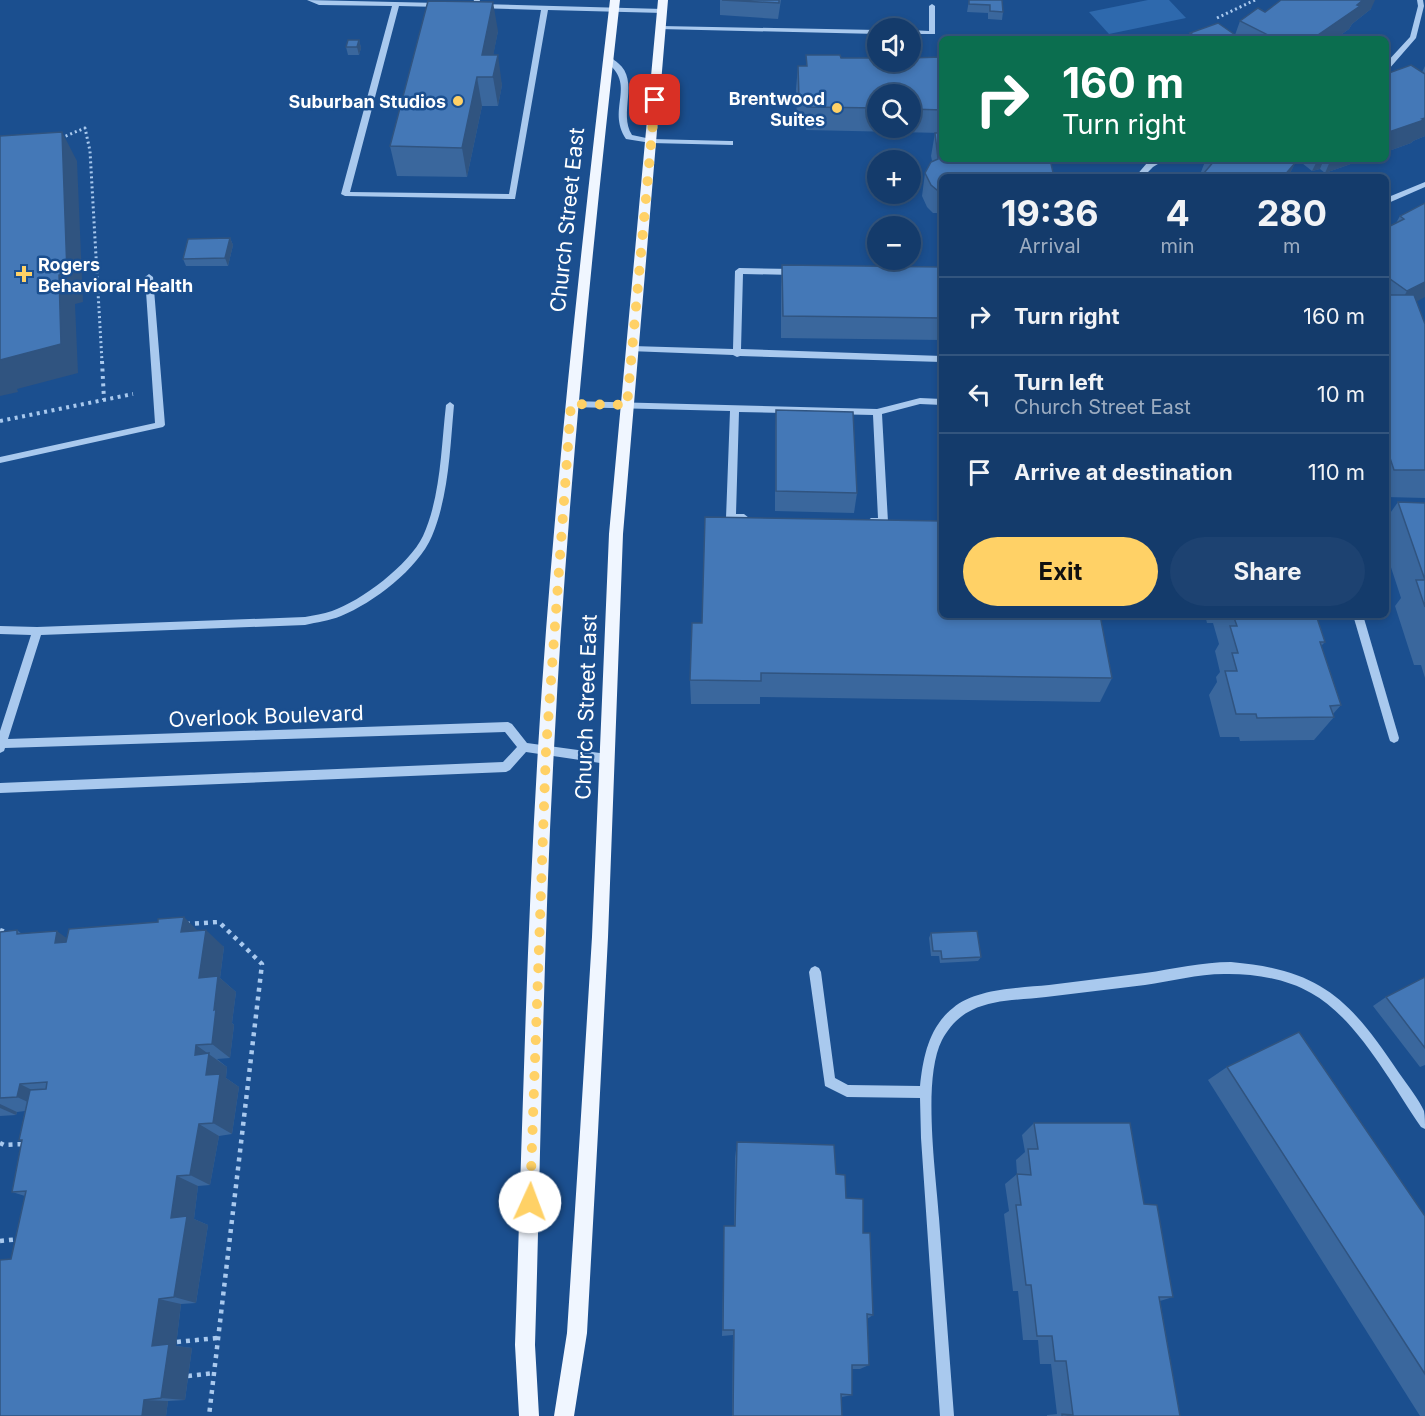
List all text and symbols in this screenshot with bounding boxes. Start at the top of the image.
map controls [867,18,921,270]
button: sound [867,18,921,72]
text: 160 m [1062,57,1184,108]
icon: right [963,60,1041,138]
pin [629,74,680,125]
icon: arrive [638,83,671,116]
button: search [867,84,921,138]
place label: Brentwood Suites [729,88,825,130]
place label: Suburban Studios [288,91,446,112]
marker: Suburban Studios [451,94,465,108]
marker: Brentwood Suites [830,101,844,115]
text: Turn right [1062,108,1186,141]
street label: Church Street East [545,126,589,314]
button: + [867,150,921,204]
text: 19:36 [1001,191,1099,235]
text: 4 [1165,191,1190,235]
text: 280 [1257,191,1327,235]
button: − [867,216,921,270]
text: Arrival [1019,234,1081,258]
text: min [1160,234,1195,258]
text: m [1283,234,1301,258]
place label: Rogers Behavioral Health [38,254,193,296]
marker: Rogers Behavioral Health [15,265,33,283]
icon: right [963,300,996,333]
text: Turn right [1014,303,1120,329]
text: 160 m [1303,303,1365,329]
text: Turn left [1014,369,1104,395]
icon: left [963,378,996,411]
text: 10 m [1317,381,1365,407]
text: Church Street East [1014,395,1191,419]
icon: arrive [963,456,996,489]
text: Arrive at destination [1014,459,1233,485]
text: 110 m [1308,459,1365,485]
button: Exit [963,537,1158,606]
button: Share [1170,537,1365,606]
street label: Church Street East [570,614,602,800]
street label: Overlook Boulevard [168,700,364,732]
position arrow [498,1170,562,1234]

